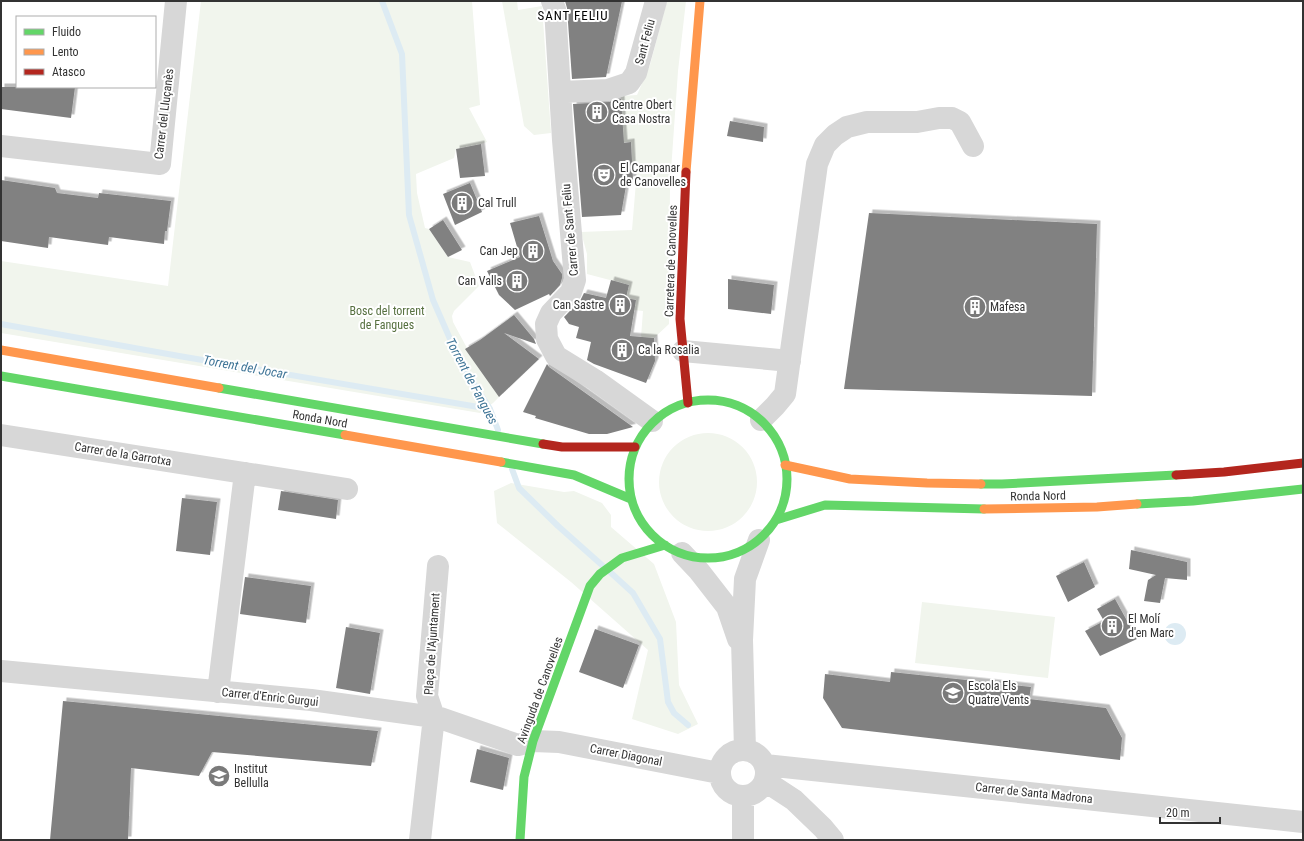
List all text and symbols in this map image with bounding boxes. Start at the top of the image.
district label: SANT FELIU [537,8,609,23]
legend [16,16,156,88]
street label: Sant Feliu [632,17,658,66]
text: Fluido [52,25,81,39]
text: Lento [52,45,79,59]
text: Atasco [52,65,85,79]
street label: Carrer del Lluçanès [151,68,177,160]
place label: Centre Obert Casa Nostra [612,98,672,126]
building icon: Centre Obert Casa Nostra [584,99,610,125]
place label: El Campanar de Canovelles [620,161,686,189]
theatre icon: El Campanar de Canovelles [591,162,617,188]
street label: Carrer de Sant Feliu [559,183,581,277]
building icon: Cal Trull [449,190,475,216]
place label: Cal Trull [478,196,517,210]
street label: Carretera de Canovelles [662,205,680,317]
building icon: Can Jep [520,238,546,264]
place label: Can Jep [480,244,518,258]
building icon: Can Valls [504,268,530,294]
place label: Can Valls [458,274,502,288]
building icon: Can Sastre [607,292,633,318]
building icon: Mafesa [962,294,988,320]
place label: Can Sastre [553,298,604,312]
place label: Mafesa [990,300,1026,314]
park label: Bosc del torrent de Fangues [349,304,425,332]
water label: Torrent de Fangues [443,335,501,427]
building icon: Ca la Rosalia [609,337,635,363]
place label: Ca la Rosalia [638,343,700,357]
water label: Torrent del Jocar [202,352,289,382]
street label: Ronda Nord [291,407,349,431]
street label: Carrer de la Garrotxa [74,439,173,469]
street label: Ronda Nord [1010,489,1066,503]
street label: Plaça de l'Ajuntament [421,592,443,695]
place label: El Molí d'en Marc [1128,612,1174,640]
building icon: El Molí d'en Marc [1099,613,1125,639]
street label: Avinguda de Canovelles [514,635,566,745]
place label: Escola Els Quatre Vents [968,679,1029,707]
school or university icon: Escola Els Quatre Vents [940,680,966,706]
street label: Carrer d'Enric Gurgui [221,685,319,709]
street label: Carrer Diagonal [589,741,663,769]
place label: Institut Bellulla [234,762,269,790]
school or university icon: Institut Bellulla [206,763,232,789]
street label: Carrer de Santa Madrona [975,780,1094,806]
scale bar [1160,799,1220,825]
text: 20 m [1166,806,1190,820]

